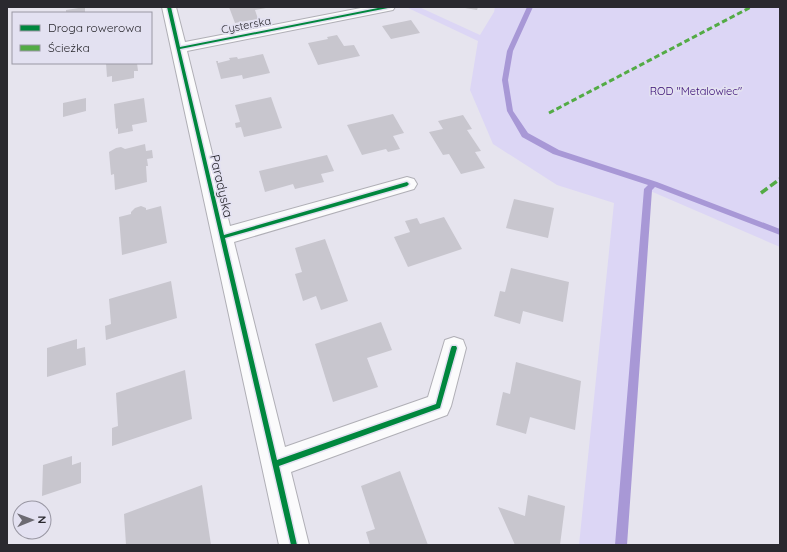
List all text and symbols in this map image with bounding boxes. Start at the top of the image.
legend [12,12,152,64]
street label: Cysterska [220,13,272,37]
text: Droga rowerowa [48,20,142,35]
text: Ścieżka [48,40,90,55]
park label: ROD "Metalowiec" [650,84,742,98]
street label: Paradyska [207,153,237,219]
north arrow [12,500,52,540]
text: N [35,516,49,524]

